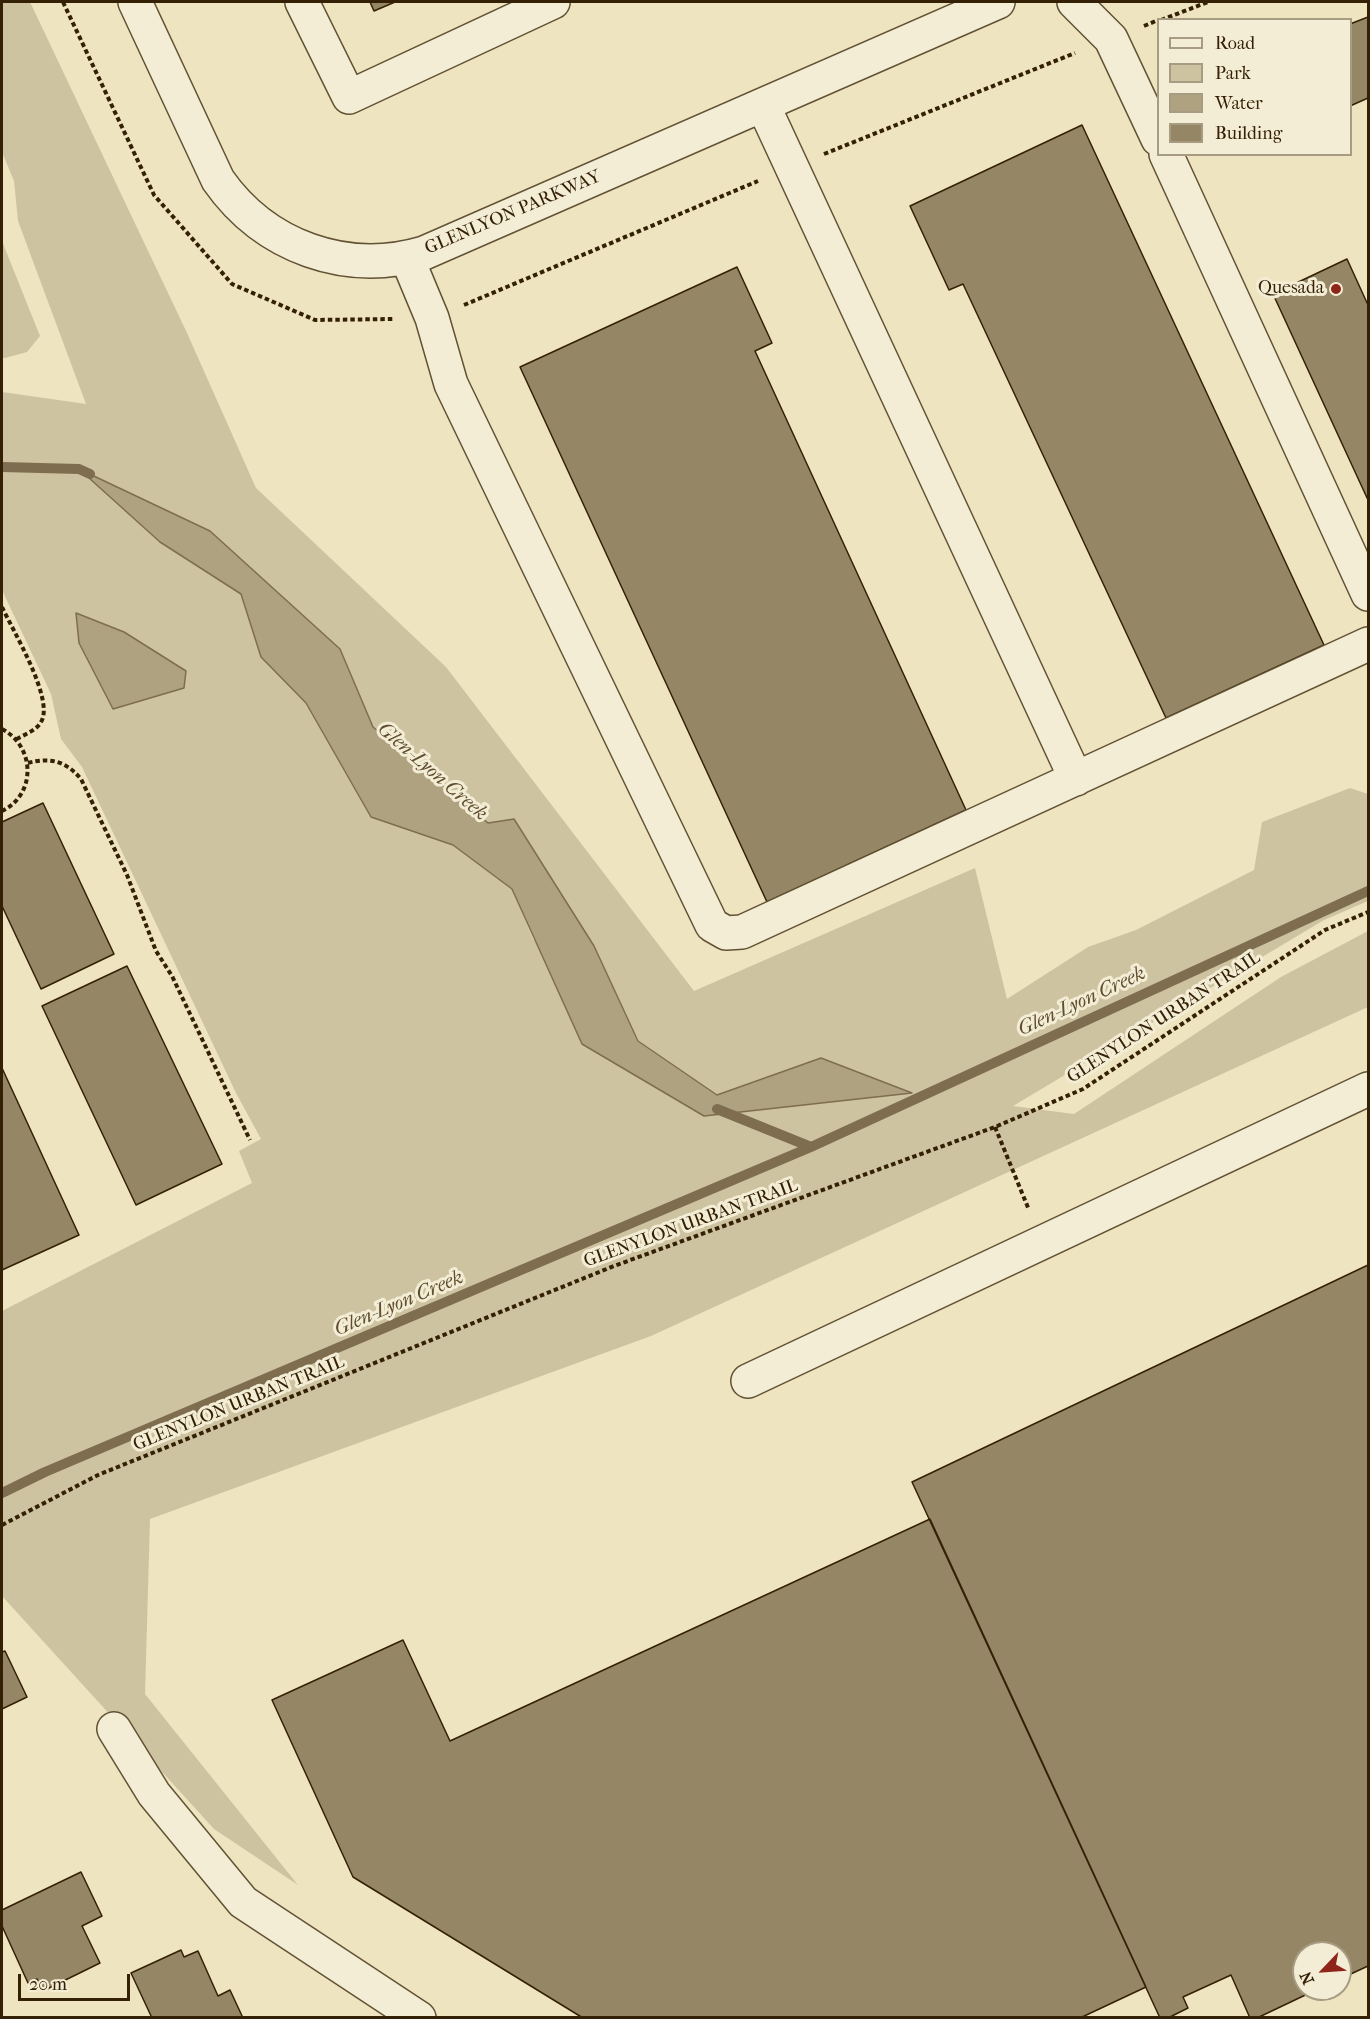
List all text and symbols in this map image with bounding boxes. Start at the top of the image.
legend [1157,18,1352,156]
text: Road [1215,33,1255,54]
text: Park [1215,63,1251,84]
text: Water [1215,93,1263,114]
text: Building [1215,123,1282,144]
street label: GLENLYON PARKWAY [422,166,604,260]
place label: Quesada [1258,278,1324,300]
marker: Quesada [1329,282,1343,296]
water label: Glen-Lyon Creek [372,718,492,826]
street label: GLENYLON URBAN TRAIL [1063,947,1265,1089]
water label: Glen-Lyon Creek [1014,962,1150,1042]
street label: GLENYLON URBAN TRAIL [581,1175,801,1273]
water label: Glen-Lyon Creek [331,1266,467,1342]
street label: GLENYLON URBAN TRAIL [130,1352,348,1456]
north arrow [1292,1941,1352,2001]
scale bar [21,1962,134,2000]
text: N [1296,1968,1318,1987]
text: 20 m [29,1974,67,1995]

